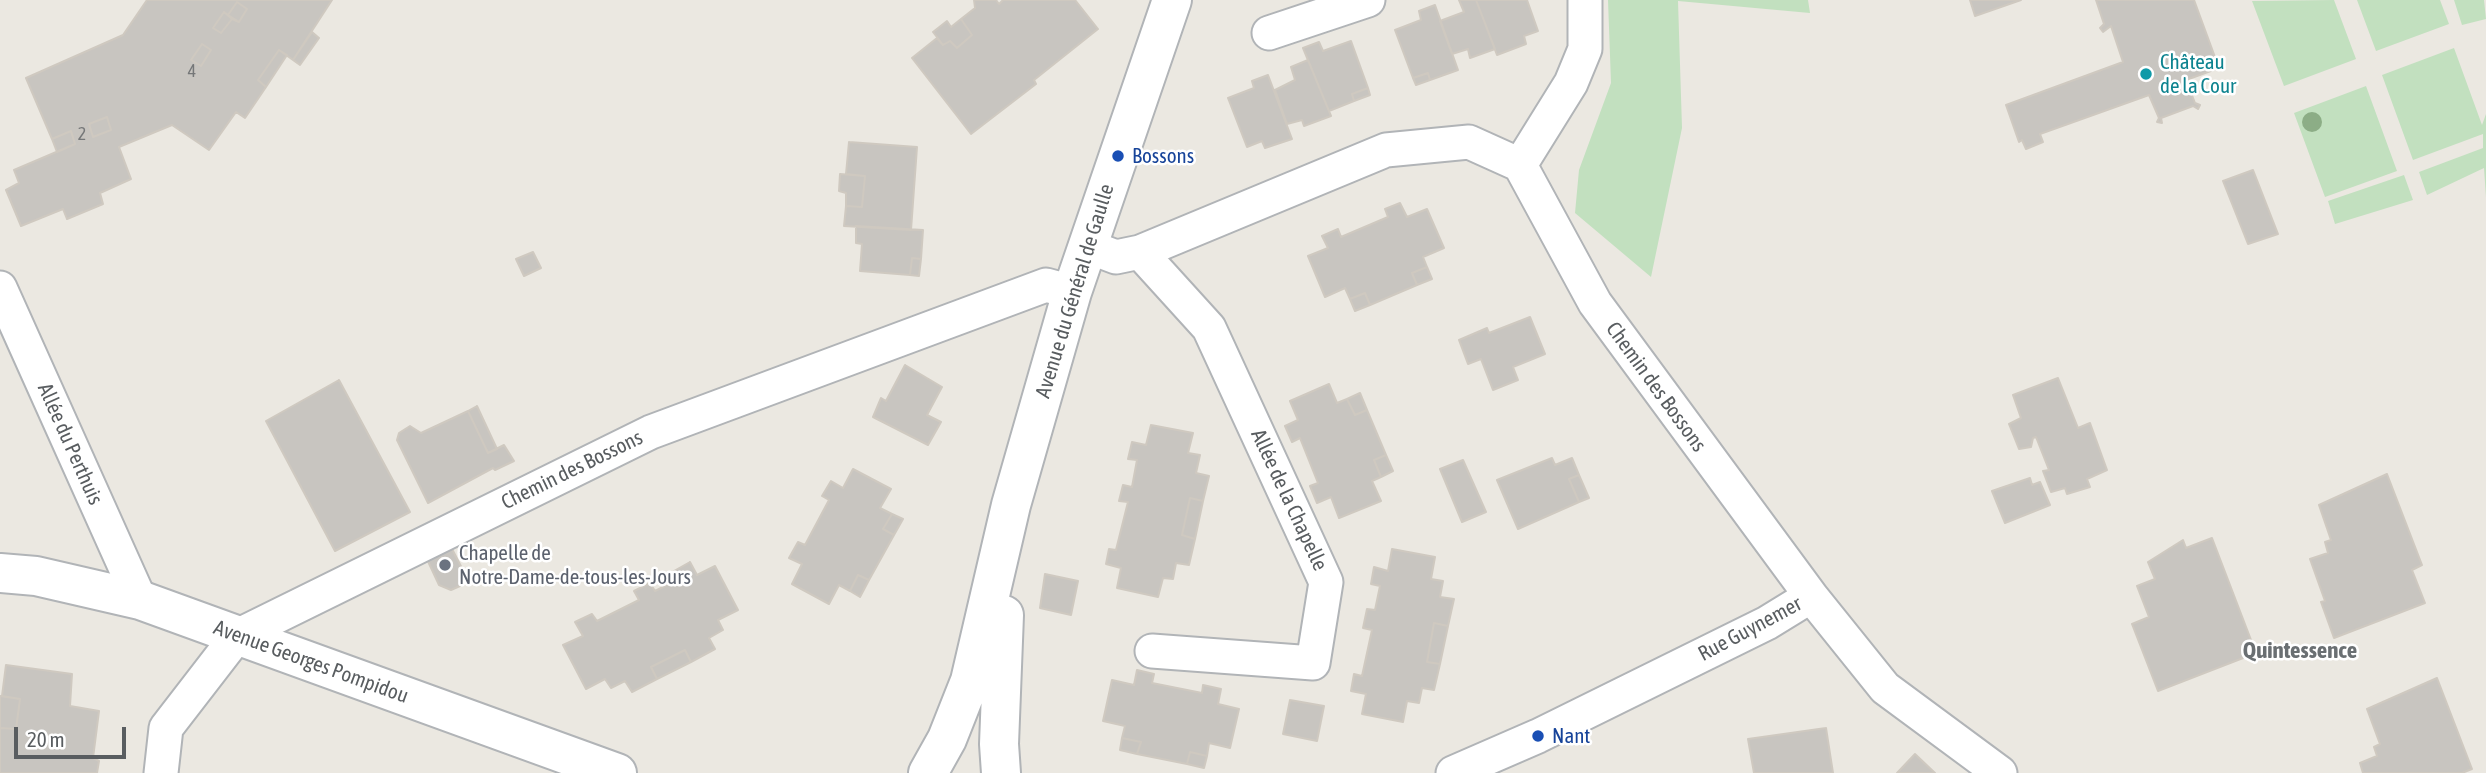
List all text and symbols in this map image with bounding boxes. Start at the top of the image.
place label: Château de la Cour [2160,49,2236,99]
house number: 4 [188,60,196,82]
marker: Château de la Cour [2138,66,2154,82]
house number: 2 [78,123,86,145]
place label: Bossons [1132,143,1194,169]
marker: Bossons [1110,148,1126,164]
street label: Avenue du Général de Gaulle [1030,181,1120,401]
street label: Chemin des Bossons [1601,317,1711,457]
street label: Allée du Perthuis [32,379,108,509]
street label: Chemin des Bossons [497,425,647,515]
street label: Allée de la Chapelle [1245,425,1333,575]
place label: Chapelle de Notre-Dame-de-tous-les-Jours [459,540,691,590]
marker: Chapelle de Notre-Dame-de-tous-les-Jours [437,557,453,573]
street label: Rue Guynemer [1694,591,1806,667]
street label: Avenue Georges Pompidou [210,615,412,709]
district label: Quintessence [2243,637,2357,665]
scale bar [18,714,130,758]
place label: Nant [1552,723,1590,749]
text: 20 m [27,727,65,751]
marker: Nant [1530,728,1546,744]

